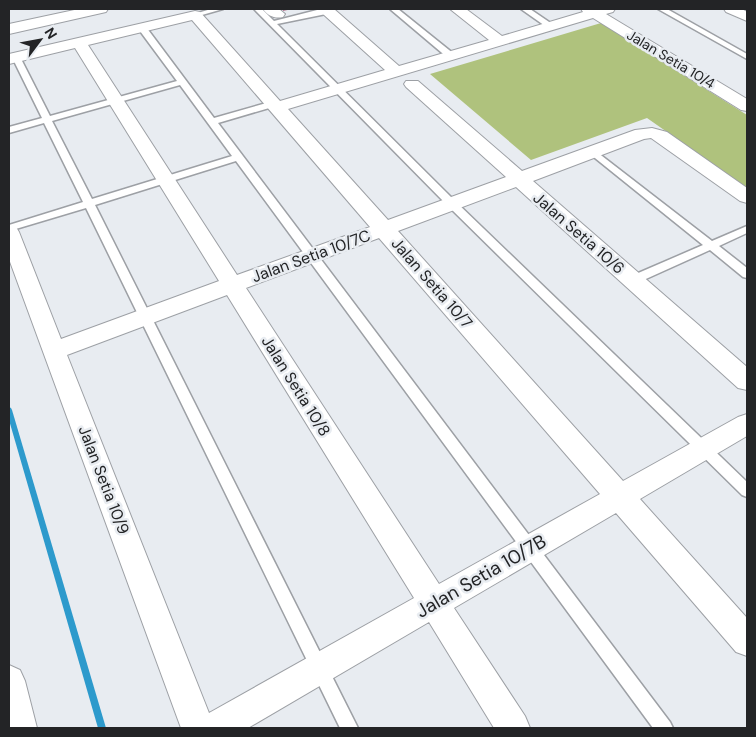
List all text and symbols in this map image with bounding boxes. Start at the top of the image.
north arrow [15,15,65,65]
text: N [41,24,61,42]
street label: Jalan Setia 10/4 [624,26,719,93]
street label: Jalan Setia 10/6 [529,187,629,279]
street label: Jalan Setia 10/7C [249,225,373,287]
street label: Jalan Setia 10/7 [387,233,477,333]
street label: Jalan Setia 10/8 [257,332,335,440]
street label: Jalan Setia 10/9 [74,423,134,537]
street label: Jalan Setia 10/7B [411,529,551,623]

